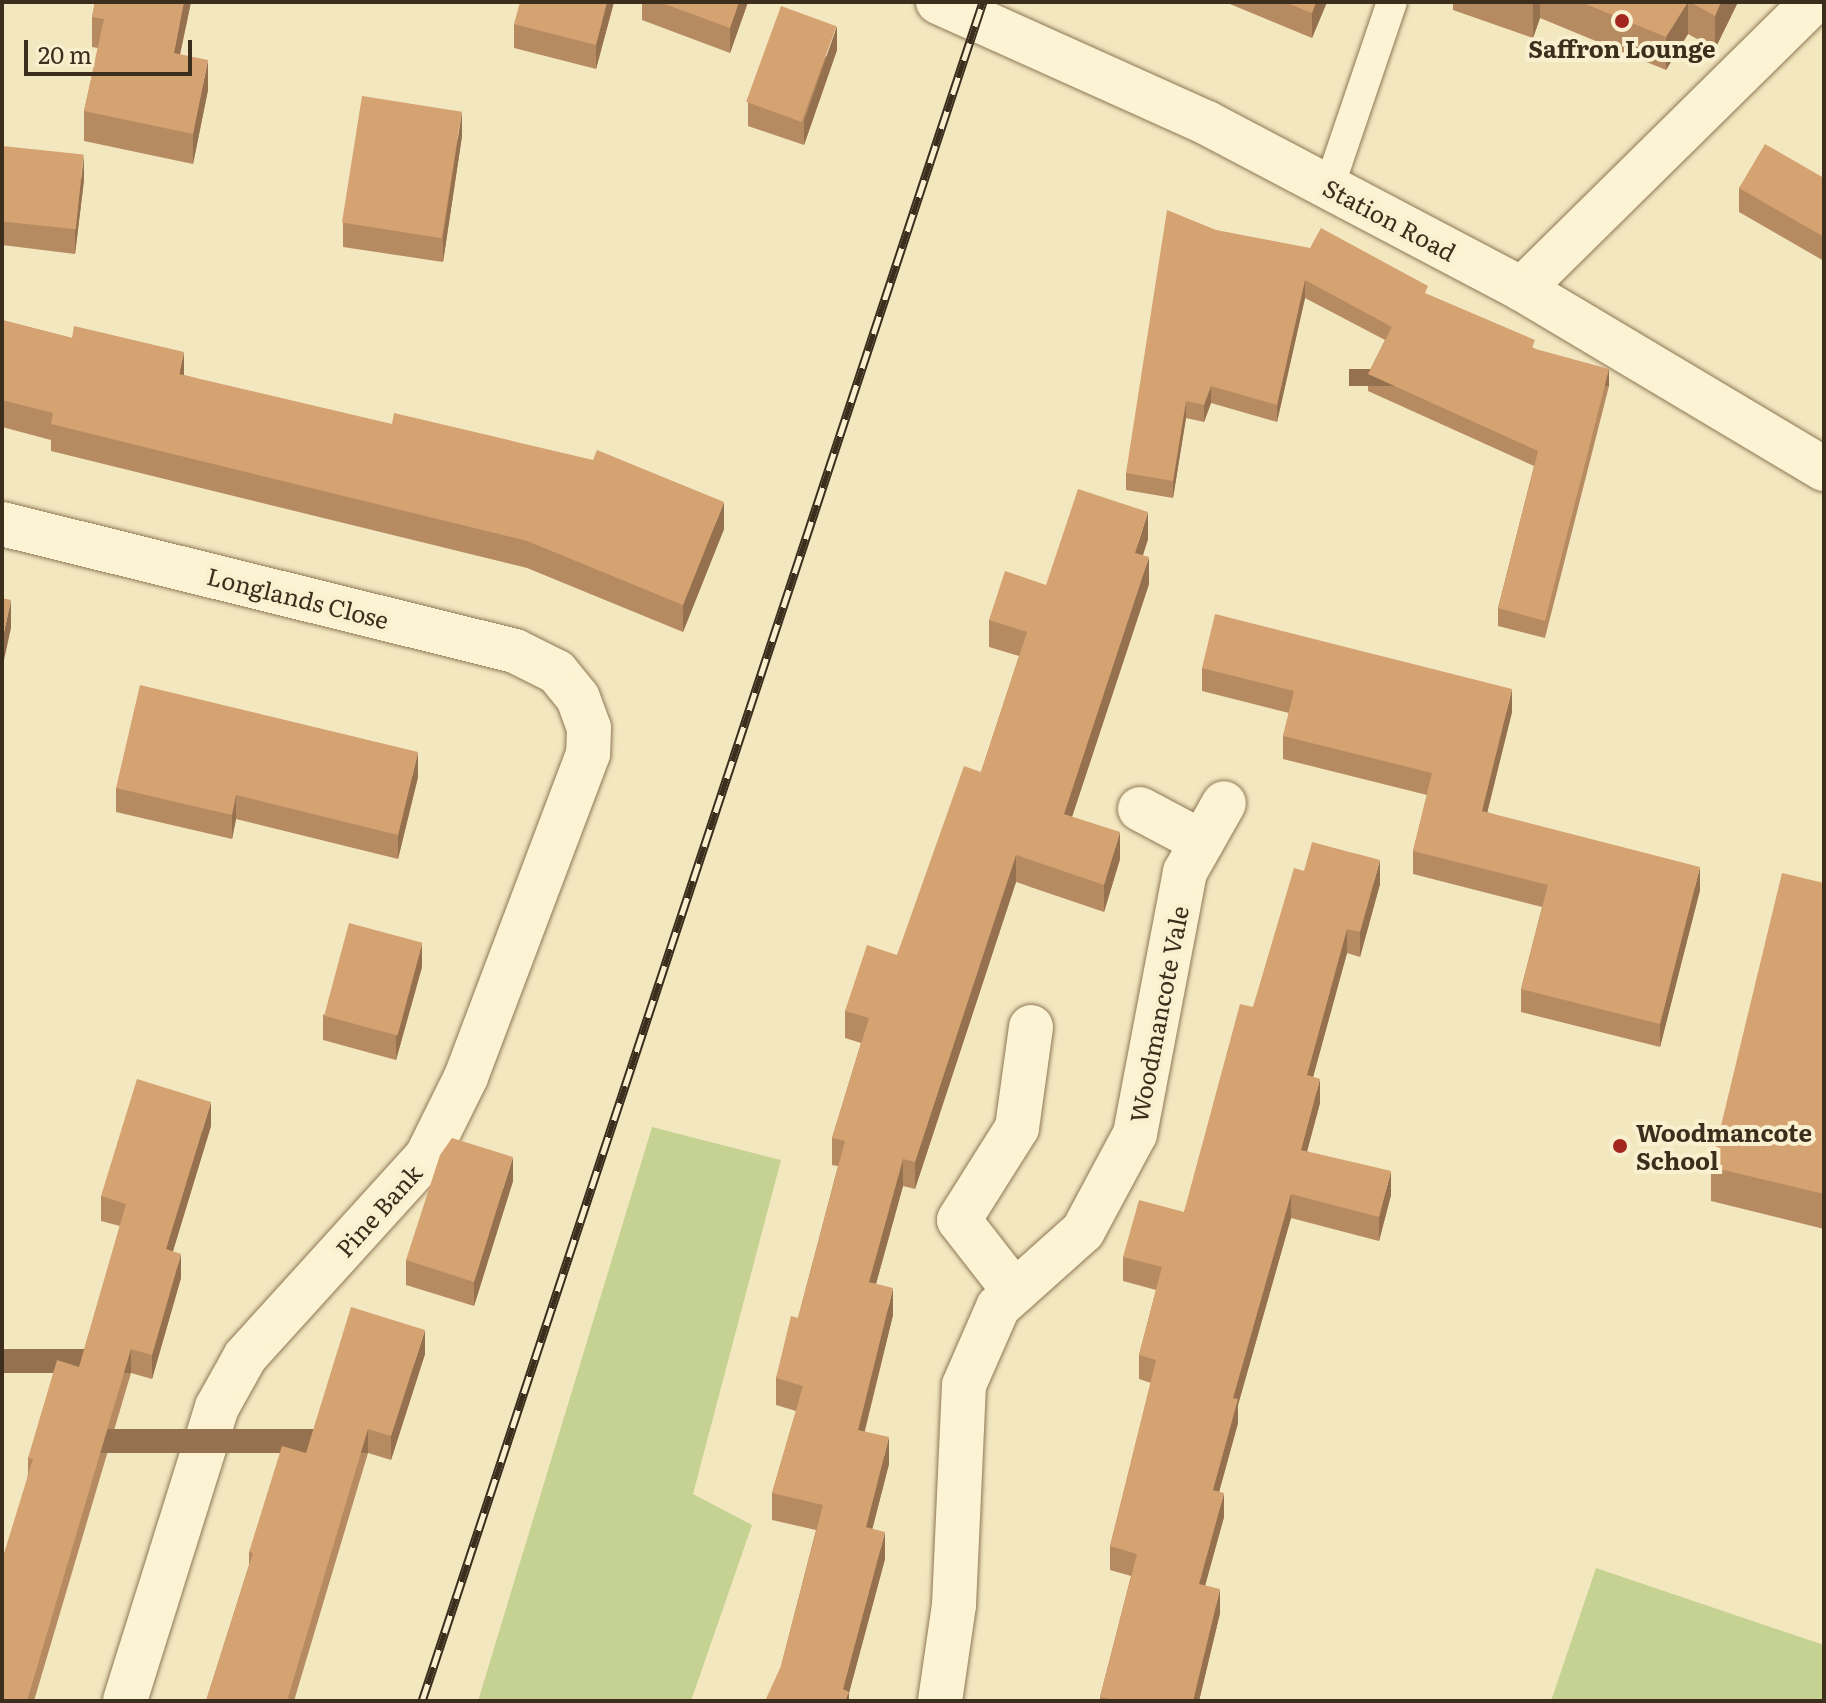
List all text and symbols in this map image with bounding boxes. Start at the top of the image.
marker: Saffron Lounge [1613,12,1631,30]
scale bar [28,24,196,74]
place label: Saffron Lounge [1528,34,1716,62]
text: 20 m [38,36,92,71]
street label: Station Road [1319,172,1461,266]
street label: Longlands Close [204,560,392,634]
street label: Woodmancote Vale [1123,903,1193,1125]
place label: Woodmancote School [1636,1118,1812,1174]
marker: Woodmancote School [1611,1137,1629,1155]
street label: Pine Bank [329,1158,427,1262]

